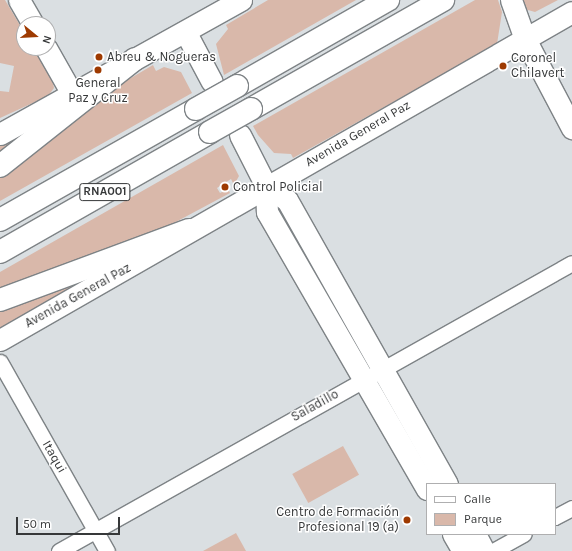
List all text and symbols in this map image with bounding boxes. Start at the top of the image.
north arrow [16,16,56,56]
text: N [40,34,54,45]
place label: Abreu & Nogueras [107,49,216,65]
place label: Coronel Chilavert [511,51,564,82]
marker: Abreu & Nogueras [94,52,104,62]
marker: Coronel Chilavert [498,61,508,71]
marker: General Paz y Cruz [93,65,103,75]
place label: General Paz y Cruz [68,76,128,107]
street label: Avenida General Paz [303,98,413,170]
place label: Control Policial [233,179,323,195]
road number: RNA001 [79,182,131,202]
marker: Control Policial [220,182,230,192]
street label: Avenida General Paz [22,260,134,332]
street label: Saladillo [289,387,341,425]
street label: Itaqui [38,438,70,476]
legend [426,483,556,535]
text: Calle [464,492,491,506]
place label: Centro de Formación Profesional 19 (a) [276,505,399,536]
scale bar [18,509,122,535]
text: Parque [464,512,502,526]
marker: Centro de Formación Profesional 19 (a) [402,515,412,525]
text: 50 m [23,517,51,531]

